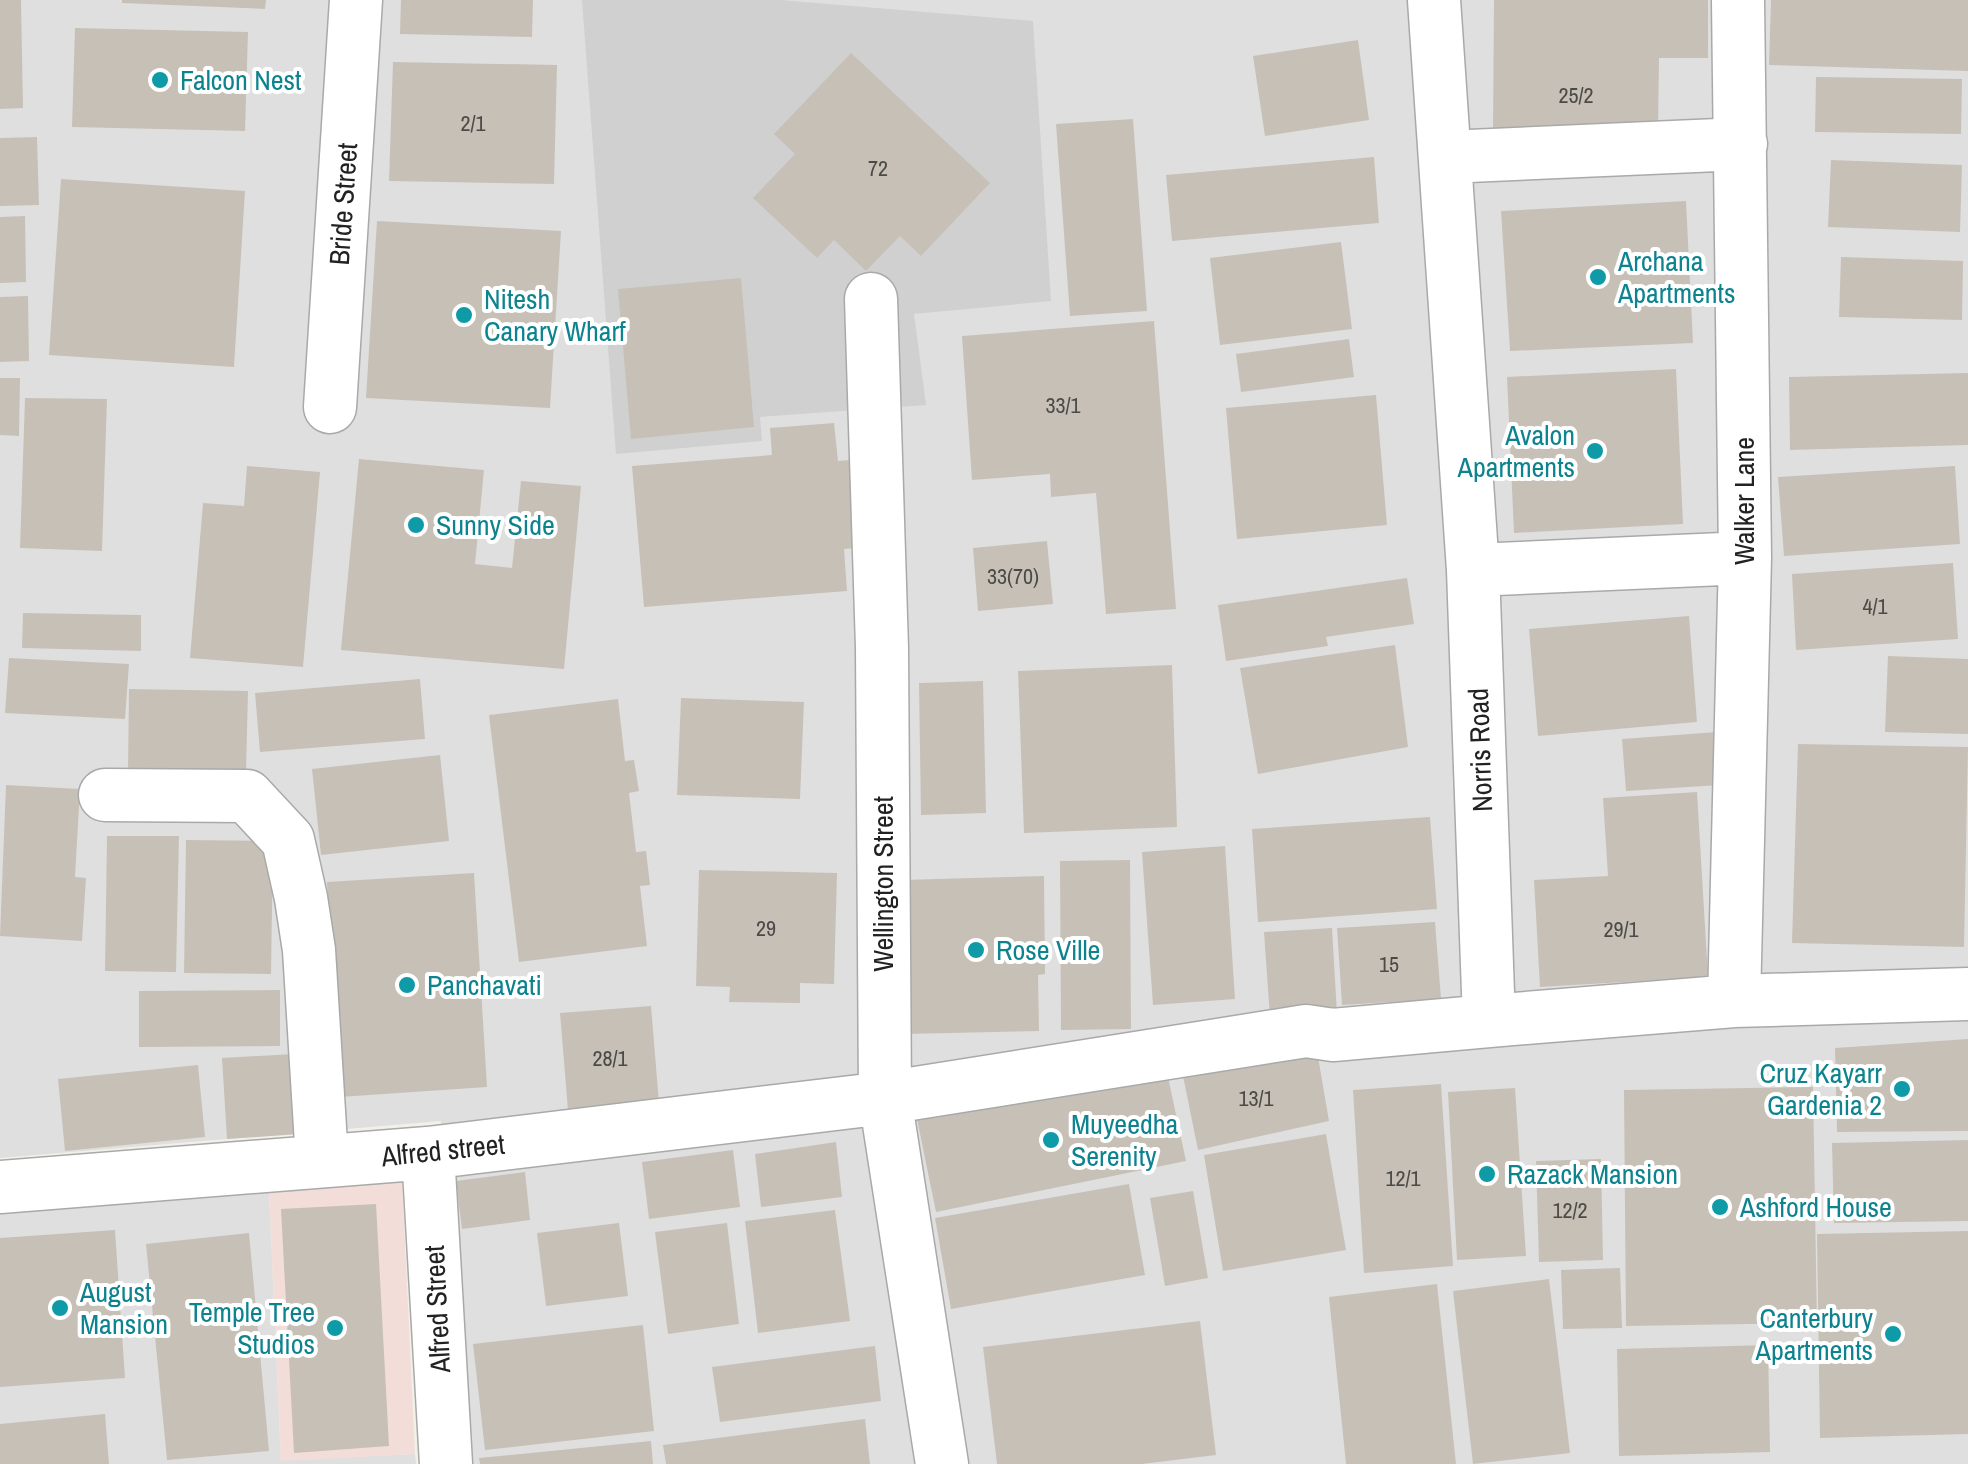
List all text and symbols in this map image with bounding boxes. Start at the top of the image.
place label: Falcon Nest [180,61,301,99]
marker: Falcon Nest [149,69,171,91]
house number: 25/2 [1558,80,1594,110]
house number: 2/1 [460,108,486,138]
street label: Bride Street [320,142,366,266]
house number: 72 [868,153,888,183]
place label: Archana Apartments [1617,242,1735,312]
marker: Archana Apartments [1587,266,1609,288]
place label: Nitesh Canary Wharf [484,280,626,350]
marker: Nitesh Canary Wharf [453,304,475,326]
house number: 33/1 [1045,390,1081,420]
place label: Avalon Apartments [1457,416,1575,486]
street label: Walker Lane [1725,437,1763,565]
marker: Avalon Apartments [1584,440,1606,462]
place label: Sunny Side [436,506,555,544]
marker: Sunny Side [405,514,427,536]
house number: 33(70) [987,561,1039,591]
house number: 4/1 [1862,591,1888,621]
street label: Norris Road [1459,687,1501,813]
street label: Wellington Street [864,796,902,972]
house number: 29 [756,913,776,943]
house number: 29/1 [1603,914,1639,944]
place label: Rose Ville [996,931,1100,969]
marker: Rose Ville [965,939,987,961]
house number: 15 [1379,949,1399,979]
place label: Panchavati [427,966,542,1004]
marker: Panchavati [396,974,418,996]
house number: 28/1 [592,1043,628,1073]
place label: Cruz Kayarr Gardenia 2 [1760,1054,1882,1124]
marker: Cruz Kayarr Gardenia 2 [1891,1078,1913,1100]
house number: 13/1 [1238,1083,1274,1113]
place label: Muyeedha Serenity [1071,1105,1178,1175]
street label: Alfred street [378,1125,507,1175]
marker: Muyeedha Serenity [1040,1129,1062,1151]
place label: Razack Mansion [1507,1155,1678,1193]
house number: 12/1 [1385,1163,1421,1193]
marker: Razack Mansion [1476,1163,1498,1185]
place label: Ashford House [1739,1188,1892,1226]
house number: 12/2 [1552,1195,1588,1225]
marker: Ashford House [1709,1196,1731,1218]
street label: Alfred Street [415,1244,459,1375]
place label: August Mansion [79,1273,168,1343]
place label: Temple Tree Studios [189,1293,315,1363]
marker: August Mansion [49,1297,71,1319]
place label: Canterbury Apartments [1755,1299,1874,1369]
marker: Temple Tree Studios [324,1317,346,1339]
marker: Canterbury Apartments [1882,1323,1904,1345]

